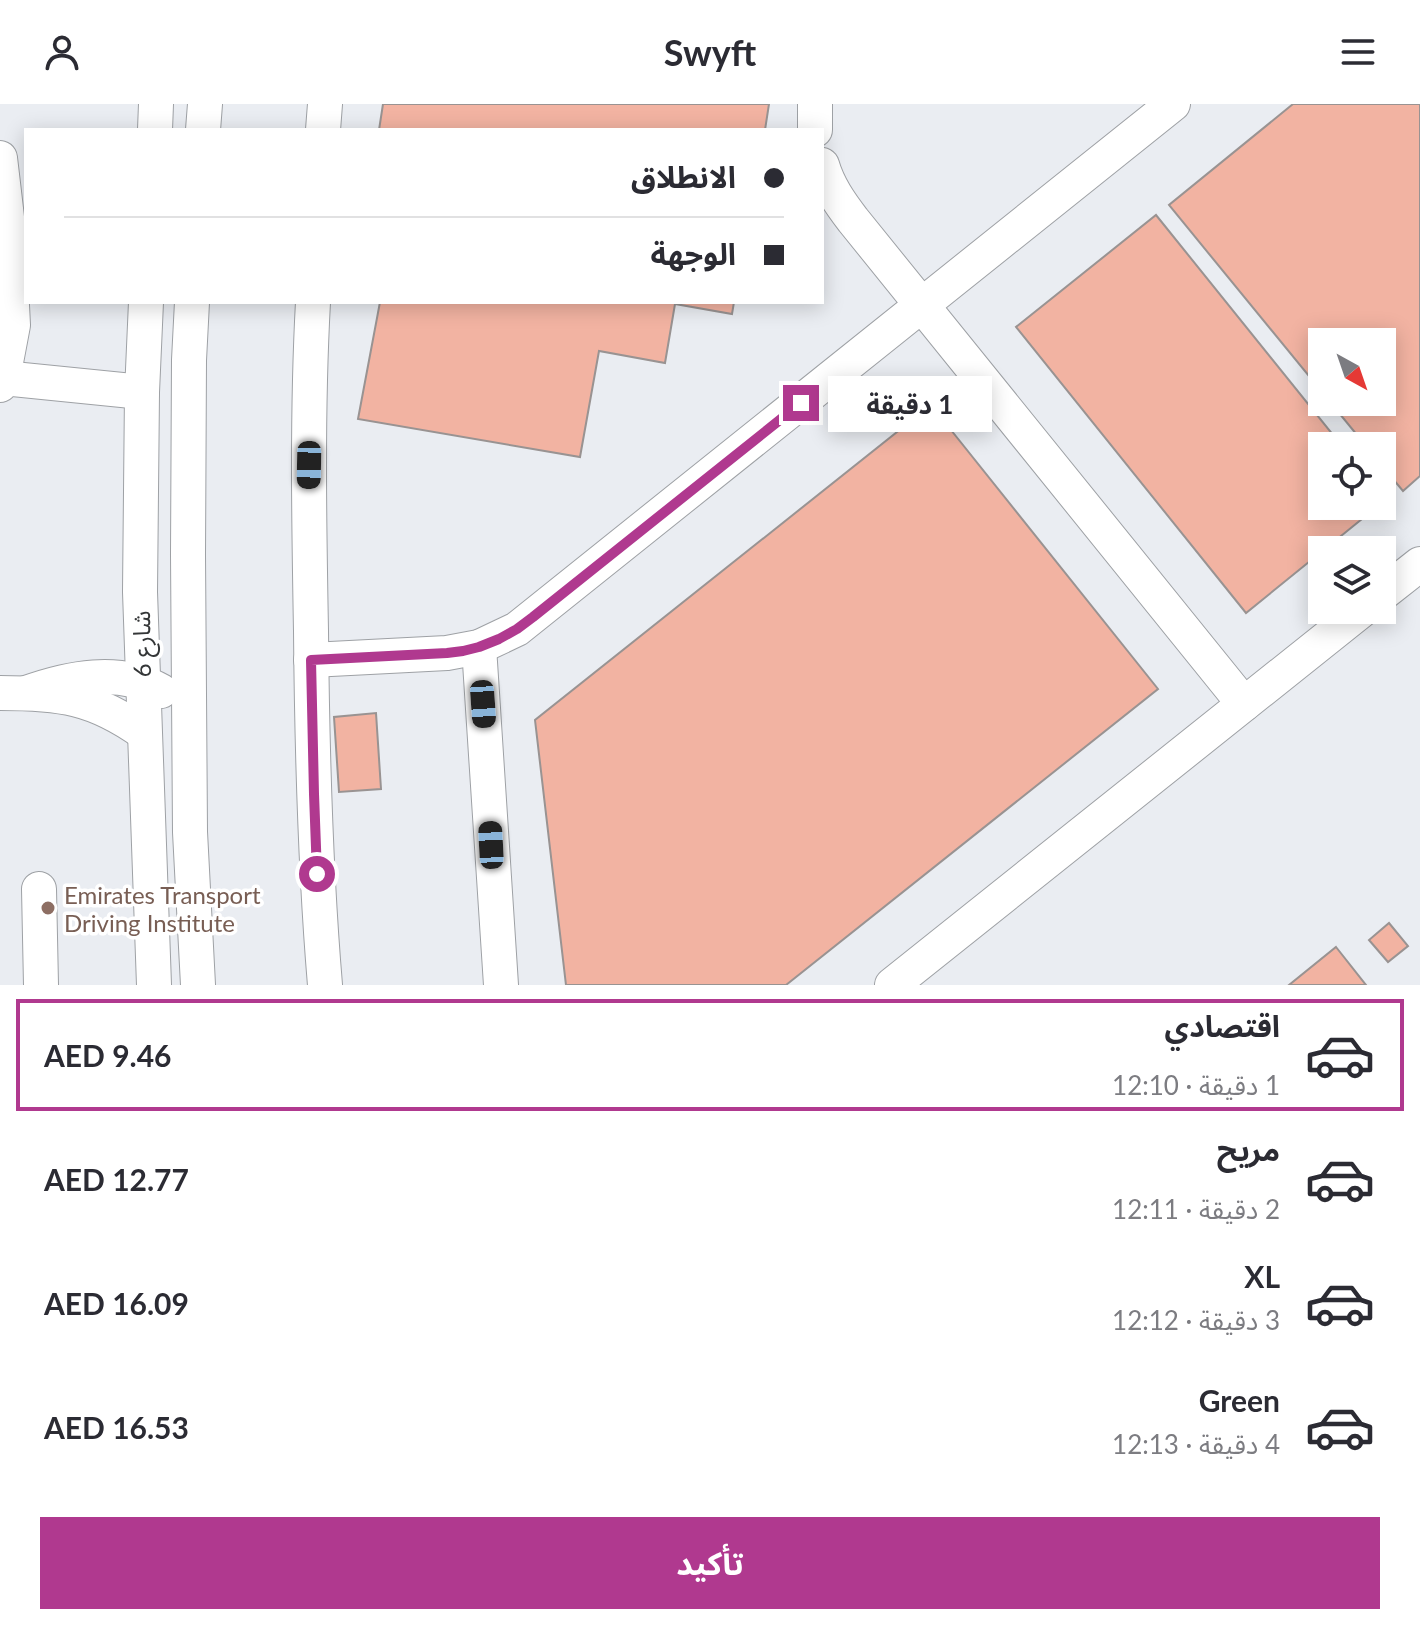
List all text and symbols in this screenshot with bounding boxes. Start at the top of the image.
icon: person [40,30,84,74]
text: Swyft [664,30,756,74]
icon: menu [1336,30,1380,74]
text: الانطلاق [631,158,736,194]
text: الوجهة [651,235,736,271]
north arrow [1308,328,1396,416]
map controls [1308,328,1396,624]
callout: 1 دقيقة [829,375,993,431]
route end [783,385,819,421]
text: 1 دقيقة [867,388,953,420]
button: locate [1308,432,1396,520]
car [297,441,321,489]
button: layers [1308,536,1396,624]
street label: شارع 6 [126,610,160,678]
car [469,679,497,729]
car [478,820,504,870]
route start [299,856,335,892]
place label: Emirates Transport Driving Institute [64,880,261,937]
marker: Emirates Transport Driving Institute [39,899,57,917]
text: اقتصادي [1165,1007,1280,1043]
icon: car [1304,1019,1376,1091]
text: AED 9.46 [44,1037,172,1073]
text: 1 دقيقة · 12:10 [1112,1069,1280,1101]
text: مريح [1217,1131,1280,1167]
icon: car [1304,1143,1376,1215]
text: AED 12.77 [44,1161,189,1197]
text: 2 دقيقة · 12:11 [1112,1193,1280,1225]
text: XL [1244,1258,1280,1294]
icon: car [1304,1267,1376,1339]
text: AED 16.09 [44,1285,189,1321]
text: 3 دقيقة · 12:12 [1112,1304,1280,1336]
text: Green [1199,1382,1280,1418]
icon: car [1304,1391,1376,1463]
text: AED 16.53 [44,1409,189,1445]
text: 4 دقيقة · 12:13 [1112,1428,1280,1460]
button: تأكيد [40,1517,1380,1609]

